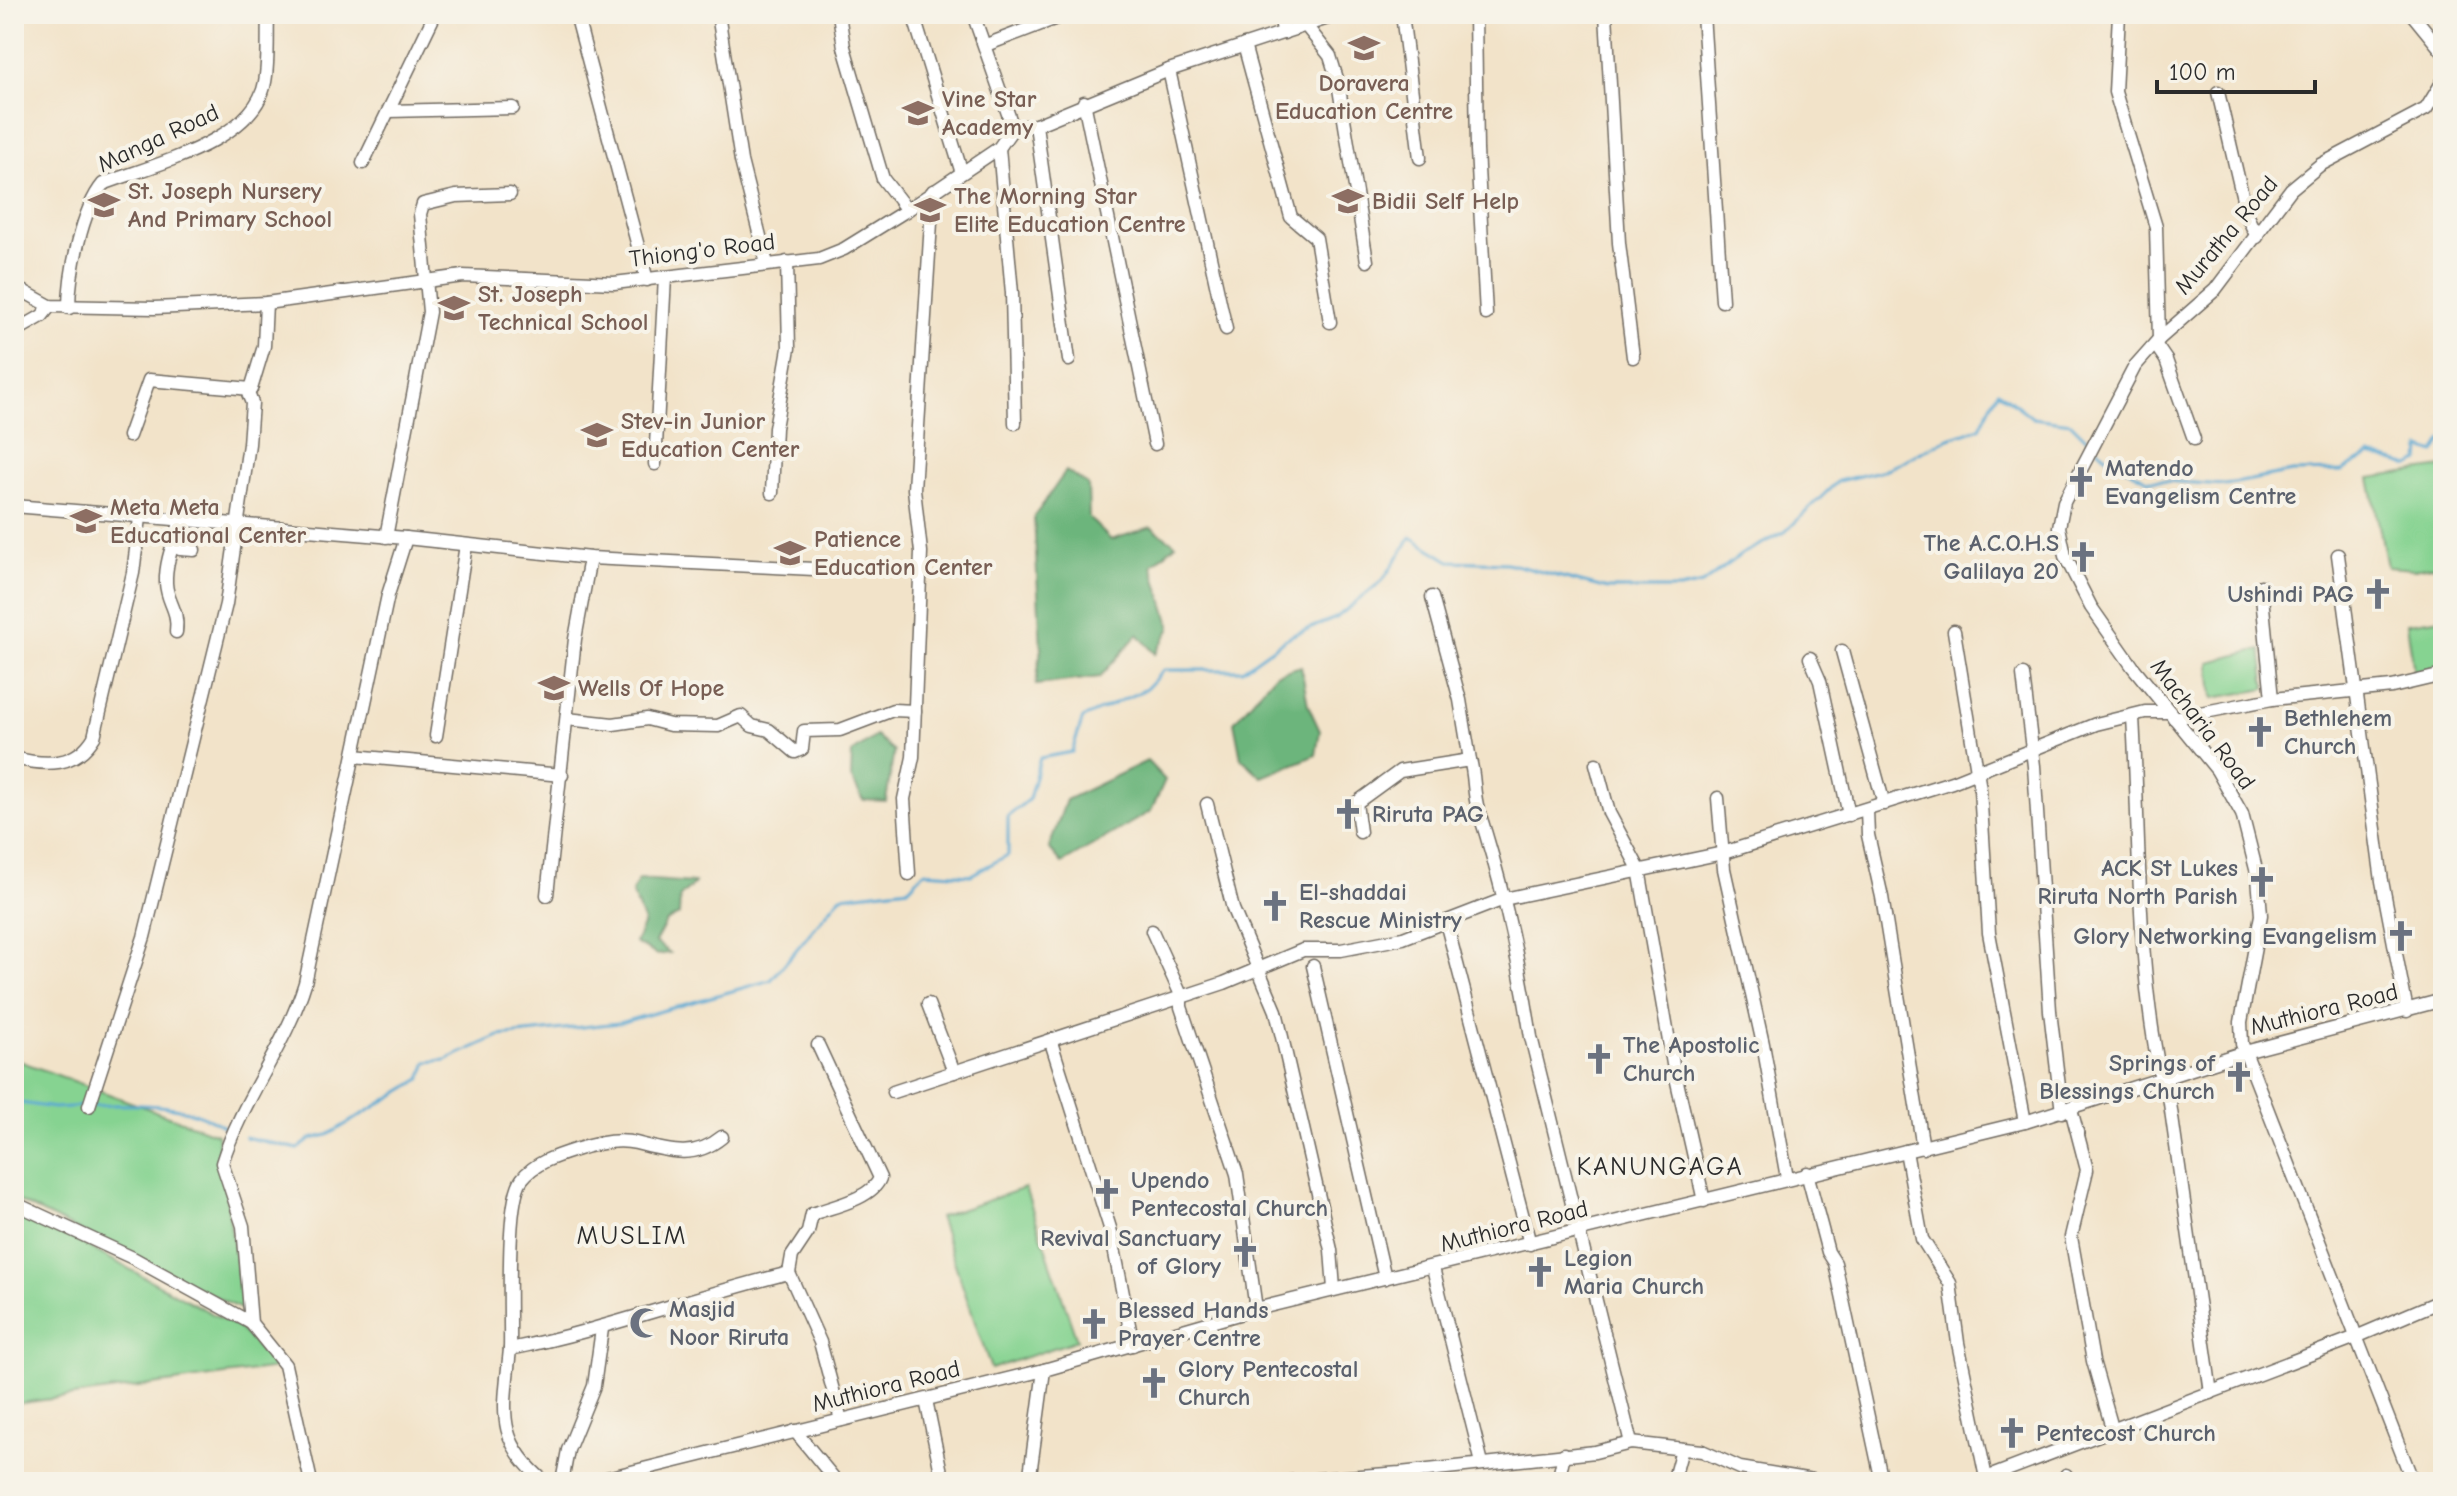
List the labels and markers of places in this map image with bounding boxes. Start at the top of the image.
school or university icon: Doravera Education Centre [1347,31,1381,65]
place label: Doravera Education Centre [1275,69,1453,125]
place label: Vine Star Academy [942,85,1037,141]
school or university icon: Vine Star Academy [901,96,935,130]
place label: St. Joseph Nursery And Primary School [128,177,332,233]
place label: The Morning Star Elite Education Centre [954,182,1186,238]
school or university icon: Bidii Self Help [1331,184,1365,218]
place label: Bidii Self Help [1372,187,1519,215]
school or university icon: St. Joseph Nursery And Primary School [87,188,121,222]
school or university icon: The Morning Star Elite Education Centre [913,193,947,227]
place label: St. Joseph Technical School [478,280,648,336]
school or university icon: St. Joseph Technical School [437,291,471,325]
place label: Stev-in Junior Education Center [621,407,800,463]
school or university icon: Stev-in Junior Education Center [580,418,614,452]
place label: Matendo Evangelism Centre [2105,454,2297,510]
church icon: Matendo Evangelism Centre [2064,465,2098,499]
place label: Meta Meta Educational Center [110,493,307,549]
school or university icon: Meta Meta Educational Center [69,504,103,538]
place label: Patience Education Center [814,525,993,581]
place label: The A.C.O.H.S Galilaya 20 [1924,529,2059,585]
school or university icon: Patience Education Center [773,536,807,570]
church icon: The A.C.O.H.S Galilaya 20 [2066,540,2100,574]
church icon: Ushindi PAG [2361,577,2395,611]
place label: Ushindi PAG [2227,580,2354,608]
school or university icon: Wells Of Hope [537,671,571,705]
place label: Wells Of Hope [578,674,725,702]
place label: Bethlehem Church [2284,704,2392,760]
church icon: Bethlehem Church [2243,715,2277,749]
church icon: Riruta PAG [1331,797,1365,831]
place label: Riruta PAG [1372,800,1484,828]
place label: ACK St Lukes Riruta North Parish [2037,854,2238,910]
church icon: ACK St Lukes Riruta North Parish [2245,865,2279,899]
place label: El-shaddai Rescue Ministry [1299,878,1462,934]
church icon: El-shaddai Rescue Ministry [1258,889,1292,923]
church icon: Glory Networking Evangelism [2384,919,2418,953]
place label: Glory Networking Evangelism [2073,922,2377,950]
place label: The Apostolic Church [1623,1031,1759,1087]
church icon: The Apostolic Church [1582,1042,1616,1076]
place label: Springs of Blessings Church [2039,1049,2216,1105]
church icon: Springs of Blessings Church [2222,1060,2256,1094]
place label: Upendo Pentecostal Church [1131,1166,1328,1222]
church icon: Upendo Pentecostal Church [1090,1177,1124,1211]
place label: Revival Sanctuary of Glory [1040,1224,1221,1280]
church icon: Revival Sanctuary of Glory [1228,1235,1262,1269]
place label: Legion Maria Church [1564,1244,1704,1300]
church icon: Legion Maria Church [1523,1255,1557,1289]
place label: Masjid Noor Riruta [669,1295,789,1351]
place label: Blessed Hands Prayer Centre [1118,1296,1268,1352]
mosque icon: Masjid Noor Riruta [628,1306,662,1340]
church icon: Blessed Hands Prayer Centre [1077,1307,1111,1341]
place label: Glory Pentecostal Church [1178,1355,1358,1411]
church icon: Glory Pentecostal Church [1137,1366,1171,1400]
church icon: Pentecost Church [1995,1416,2029,1450]
place label: Pentecost Church [2036,1419,2216,1447]

